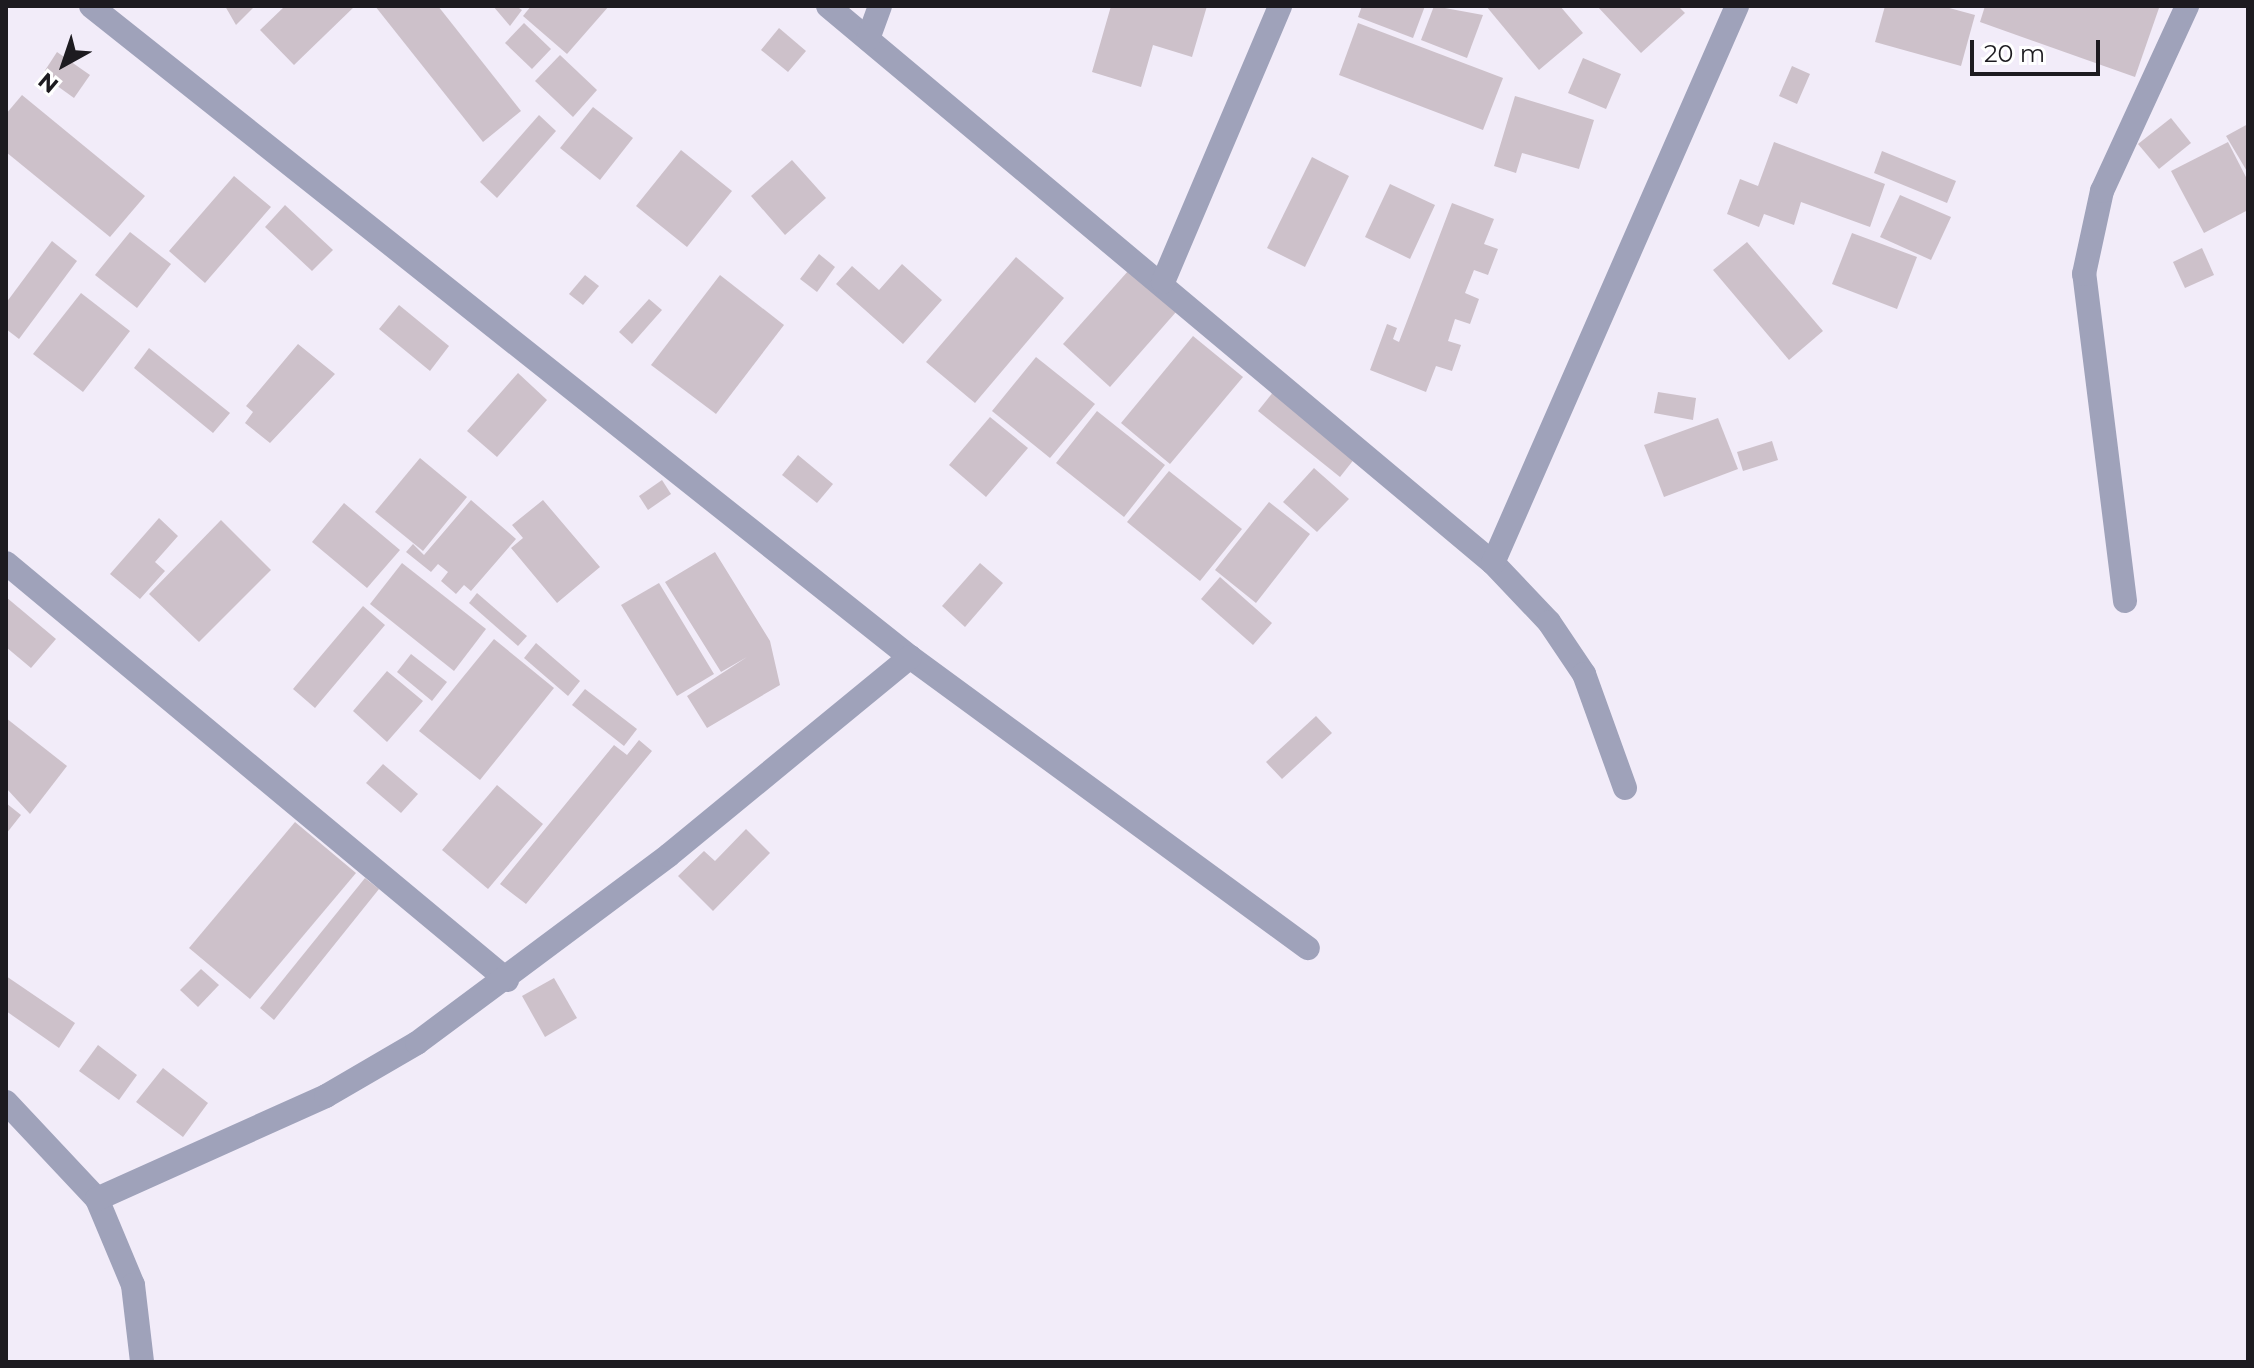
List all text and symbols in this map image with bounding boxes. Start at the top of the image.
north arrow [24,24,104,104]
scale bar [1974,24,2104,74]
text: 20 m [1984,39,2045,68]
text: N [33,67,64,99]

